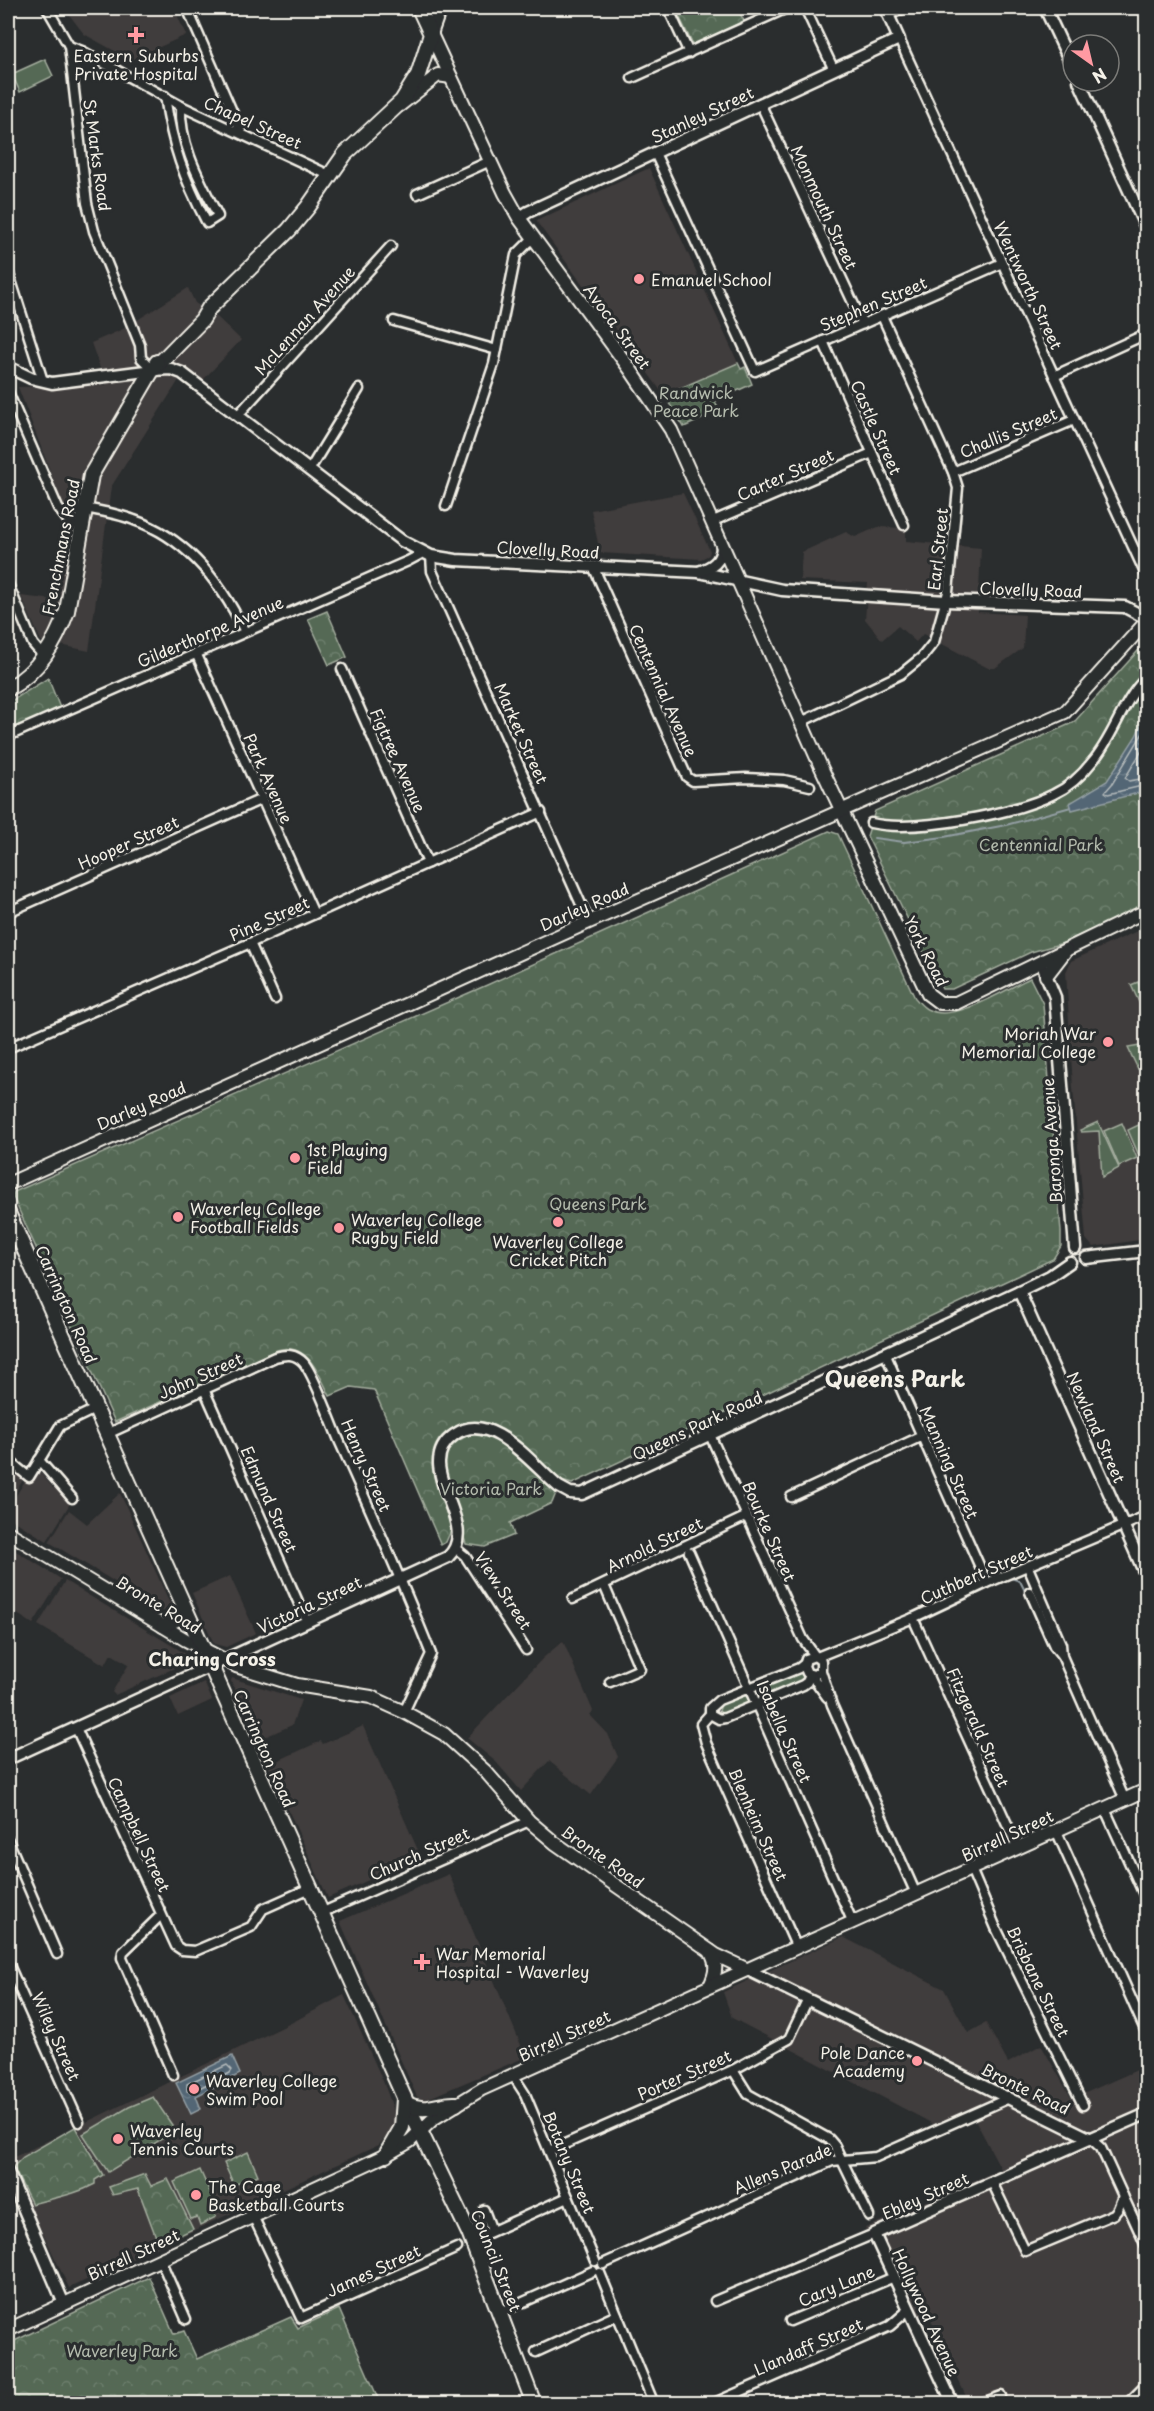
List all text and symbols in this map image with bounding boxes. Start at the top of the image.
marker: Eastern Suburbs Private Hospital [127,26,145,44]
north arrow [1061,33,1121,93]
place label: Eastern Suburbs Private Hospital [73,43,199,85]
text: N [1088,63,1112,90]
street label: Stanley Street [647,80,758,148]
street label: Chapel Street [200,90,306,155]
street label: St Marks Road [78,97,118,213]
street label: Monmouth Street [786,141,864,273]
street label: Wentworth Street [989,217,1069,354]
street label: McLennan Avenue [248,260,360,380]
place label: Emanuel School [651,267,772,291]
street label: Stephen Street [816,269,931,336]
marker: Emanuel School [632,272,646,286]
street label: Avoca Street [579,278,658,374]
street label: Castle Street [845,376,909,479]
park label: Randwick Peace Park [653,380,739,422]
street label: Challis Street [956,400,1061,463]
street label: Carter Street [733,442,838,506]
street label: Frenchmans Road [35,477,85,617]
street label: Earl Street [921,506,953,592]
street label: Clovelly Road [496,534,600,564]
street label: Clovelly Road [979,575,1083,603]
street label: Gilderthorpe Avenue [133,589,287,673]
street label: Centennial Avenue [624,620,704,760]
street label: Market Street [489,679,555,788]
street label: Figtree Avenue [365,704,433,816]
street label: Park Avenue [238,729,300,827]
street label: Hooper Street [74,809,183,875]
park label: Centennial Park [979,832,1103,856]
street label: Darley Road [535,876,633,936]
street label: Pine Street [225,890,313,946]
street label: York Road [899,911,955,991]
place label: Moriah War Memorial College [961,1021,1097,1063]
marker: Moriah War Memorial College [1101,1035,1115,1049]
street label: Darley Road [92,1075,190,1135]
street label: Baronga Avenue [1035,1077,1067,1205]
place label: 1st Playing Field [307,1137,388,1179]
marker: 1st Playing Field [288,1151,302,1165]
park label: Queens Park [549,1191,647,1215]
place label: Waverley College Football Fields [190,1196,321,1238]
place label: Waverley College Rugby Field [351,1207,482,1249]
marker: Waverley College Football Fields [171,1210,185,1224]
marker: Waverley College Cricket Pitch [551,1215,565,1229]
marker: Waverley College Rugby Field [332,1221,346,1235]
place label: Waverley College Cricket Pitch [492,1229,624,1271]
street label: Carrington Road [30,1241,104,1367]
street label: John Street [154,1346,246,1404]
district label: Queens Park [825,1361,965,1394]
street label: Newland Street [1062,1368,1132,1487]
street label: Queens Park Road [628,1384,766,1466]
street label: Manning Street [914,1402,986,1523]
street label: Henry Street [336,1415,398,1516]
street label: Edmund Street [236,1442,304,1557]
park label: Victoria Park [440,1476,542,1500]
street label: Bourke Street [737,1477,803,1585]
street label: Arnold Street [602,1510,707,1578]
street label: Cuthbert Street [916,1538,1036,1609]
street label: View Street [470,1546,539,1634]
street label: Bronte Road [112,1569,206,1639]
street label: Victoria Street [253,1569,366,1639]
district label: Charing Cross [148,1645,276,1672]
street label: Fitzgerald Street [942,1663,1016,1791]
street label: Isabella Street [752,1676,819,1787]
street label: Carrington Road [228,1685,302,1811]
street label: Blenheim Street [723,1764,795,1885]
street label: Campbell Street [103,1773,177,1896]
street label: Birrell Street [957,1803,1057,1867]
street label: Bronte Road [557,1819,649,1893]
street label: Church Street [365,1820,474,1886]
street label: Brisbane Street [1002,1921,1077,2041]
place label: War Memorial Hospital - Waverley [436,1941,589,1983]
marker: War Memorial Hospital - Waverley [413,1953,431,1971]
street label: Wiley Street [27,1988,87,2085]
street label: Birrell Street [514,2003,614,2067]
place label: Pole Dance Academy [820,2040,905,2082]
street label: Porter Street [633,2042,735,2105]
marker: Pole Dance Academy [910,2054,924,2068]
street label: Bronte Road [978,2056,1074,2120]
place label: Waverley College Swim Pool [206,2068,337,2110]
marker: Waverley College Swim Pool [187,2082,201,2096]
street label: Botany Street [538,2107,603,2217]
place label: Waverley Tennis Courts [130,2118,234,2160]
marker: Waverley Tennis Courts [111,2132,125,2146]
street label: Allens Parade [729,2137,835,2199]
street label: Ebley Street [878,2165,973,2225]
place label: The Cage Basketball Courts [208,2174,344,2216]
marker: The Cage Basketball Courts [189,2188,203,2202]
street label: Council Street [466,2205,528,2315]
street label: Birrell Street [83,2222,183,2286]
street label: James Street [322,2238,424,2302]
street label: Hollywood Avenue [887,2244,967,2380]
street label: Cary Lane [794,2258,878,2312]
street label: Llandaff Street [750,2311,867,2381]
park label: Waverley Park [66,2338,178,2362]

